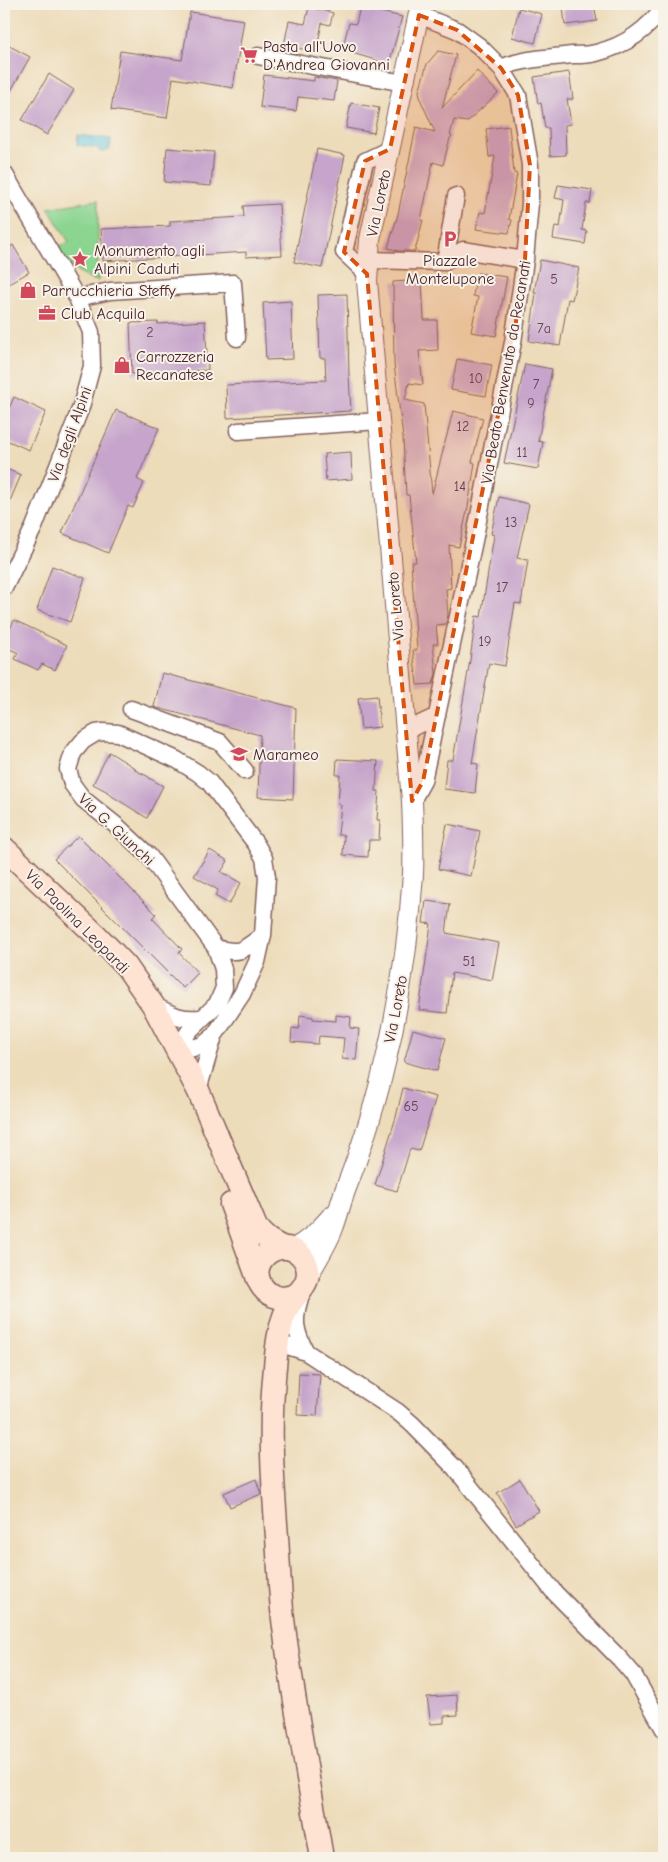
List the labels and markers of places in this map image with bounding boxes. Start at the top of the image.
place label: Pasta all'Uovo D'Andrea Giovanni [263,38,390,74]
supermarket icon: Pasta all'Uovo D'Andrea Giovanni [239,45,259,65]
parking icon: Piazzale Montelupone [440,229,460,249]
place label: Monumento agli Alpini Caduti [94,242,205,278]
place icon: Monumento agli Alpini Caduti [70,249,90,269]
place label: Piazzale Montelupone [406,252,494,288]
shop icon: Parrucchieria Steffy [18,280,38,300]
place label: Parrucchieria Steffy [42,282,177,300]
office icon: Club Acquila [37,303,57,323]
place label: Club Acquila [61,305,145,323]
place label: Carrozzeria Recanatese [136,348,214,384]
shop icon: Carrozzeria Recanatese [112,355,132,375]
school or university icon: Marameo [229,744,249,764]
place label: Marameo [253,746,319,764]

